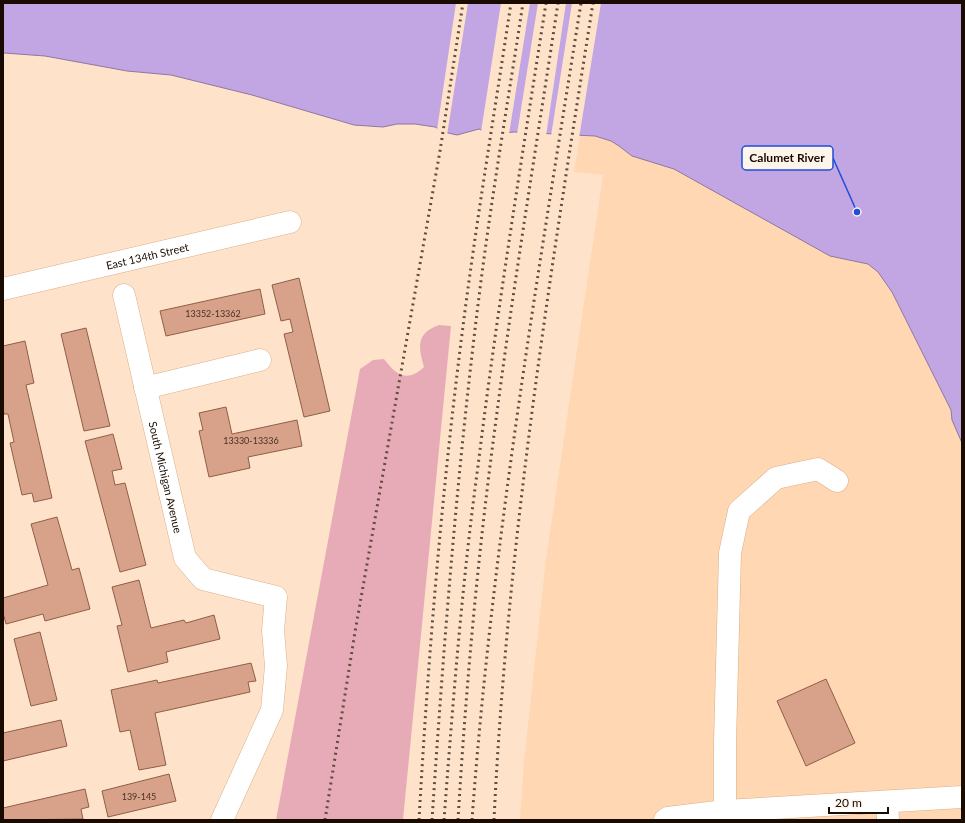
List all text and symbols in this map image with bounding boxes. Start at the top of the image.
callout: Calumet River [742,146,833,170]
text: Calumet River [749,150,825,165]
street label: East 134th Street [105,239,190,271]
house number: 13352-13362 [185,308,241,319]
street label: South Michigan Avenue [147,420,186,535]
house number: 13330-13336 [223,435,279,446]
scale bar [829,789,888,815]
house number: 139-145 [122,791,156,802]
text: 20 m [835,795,862,810]

